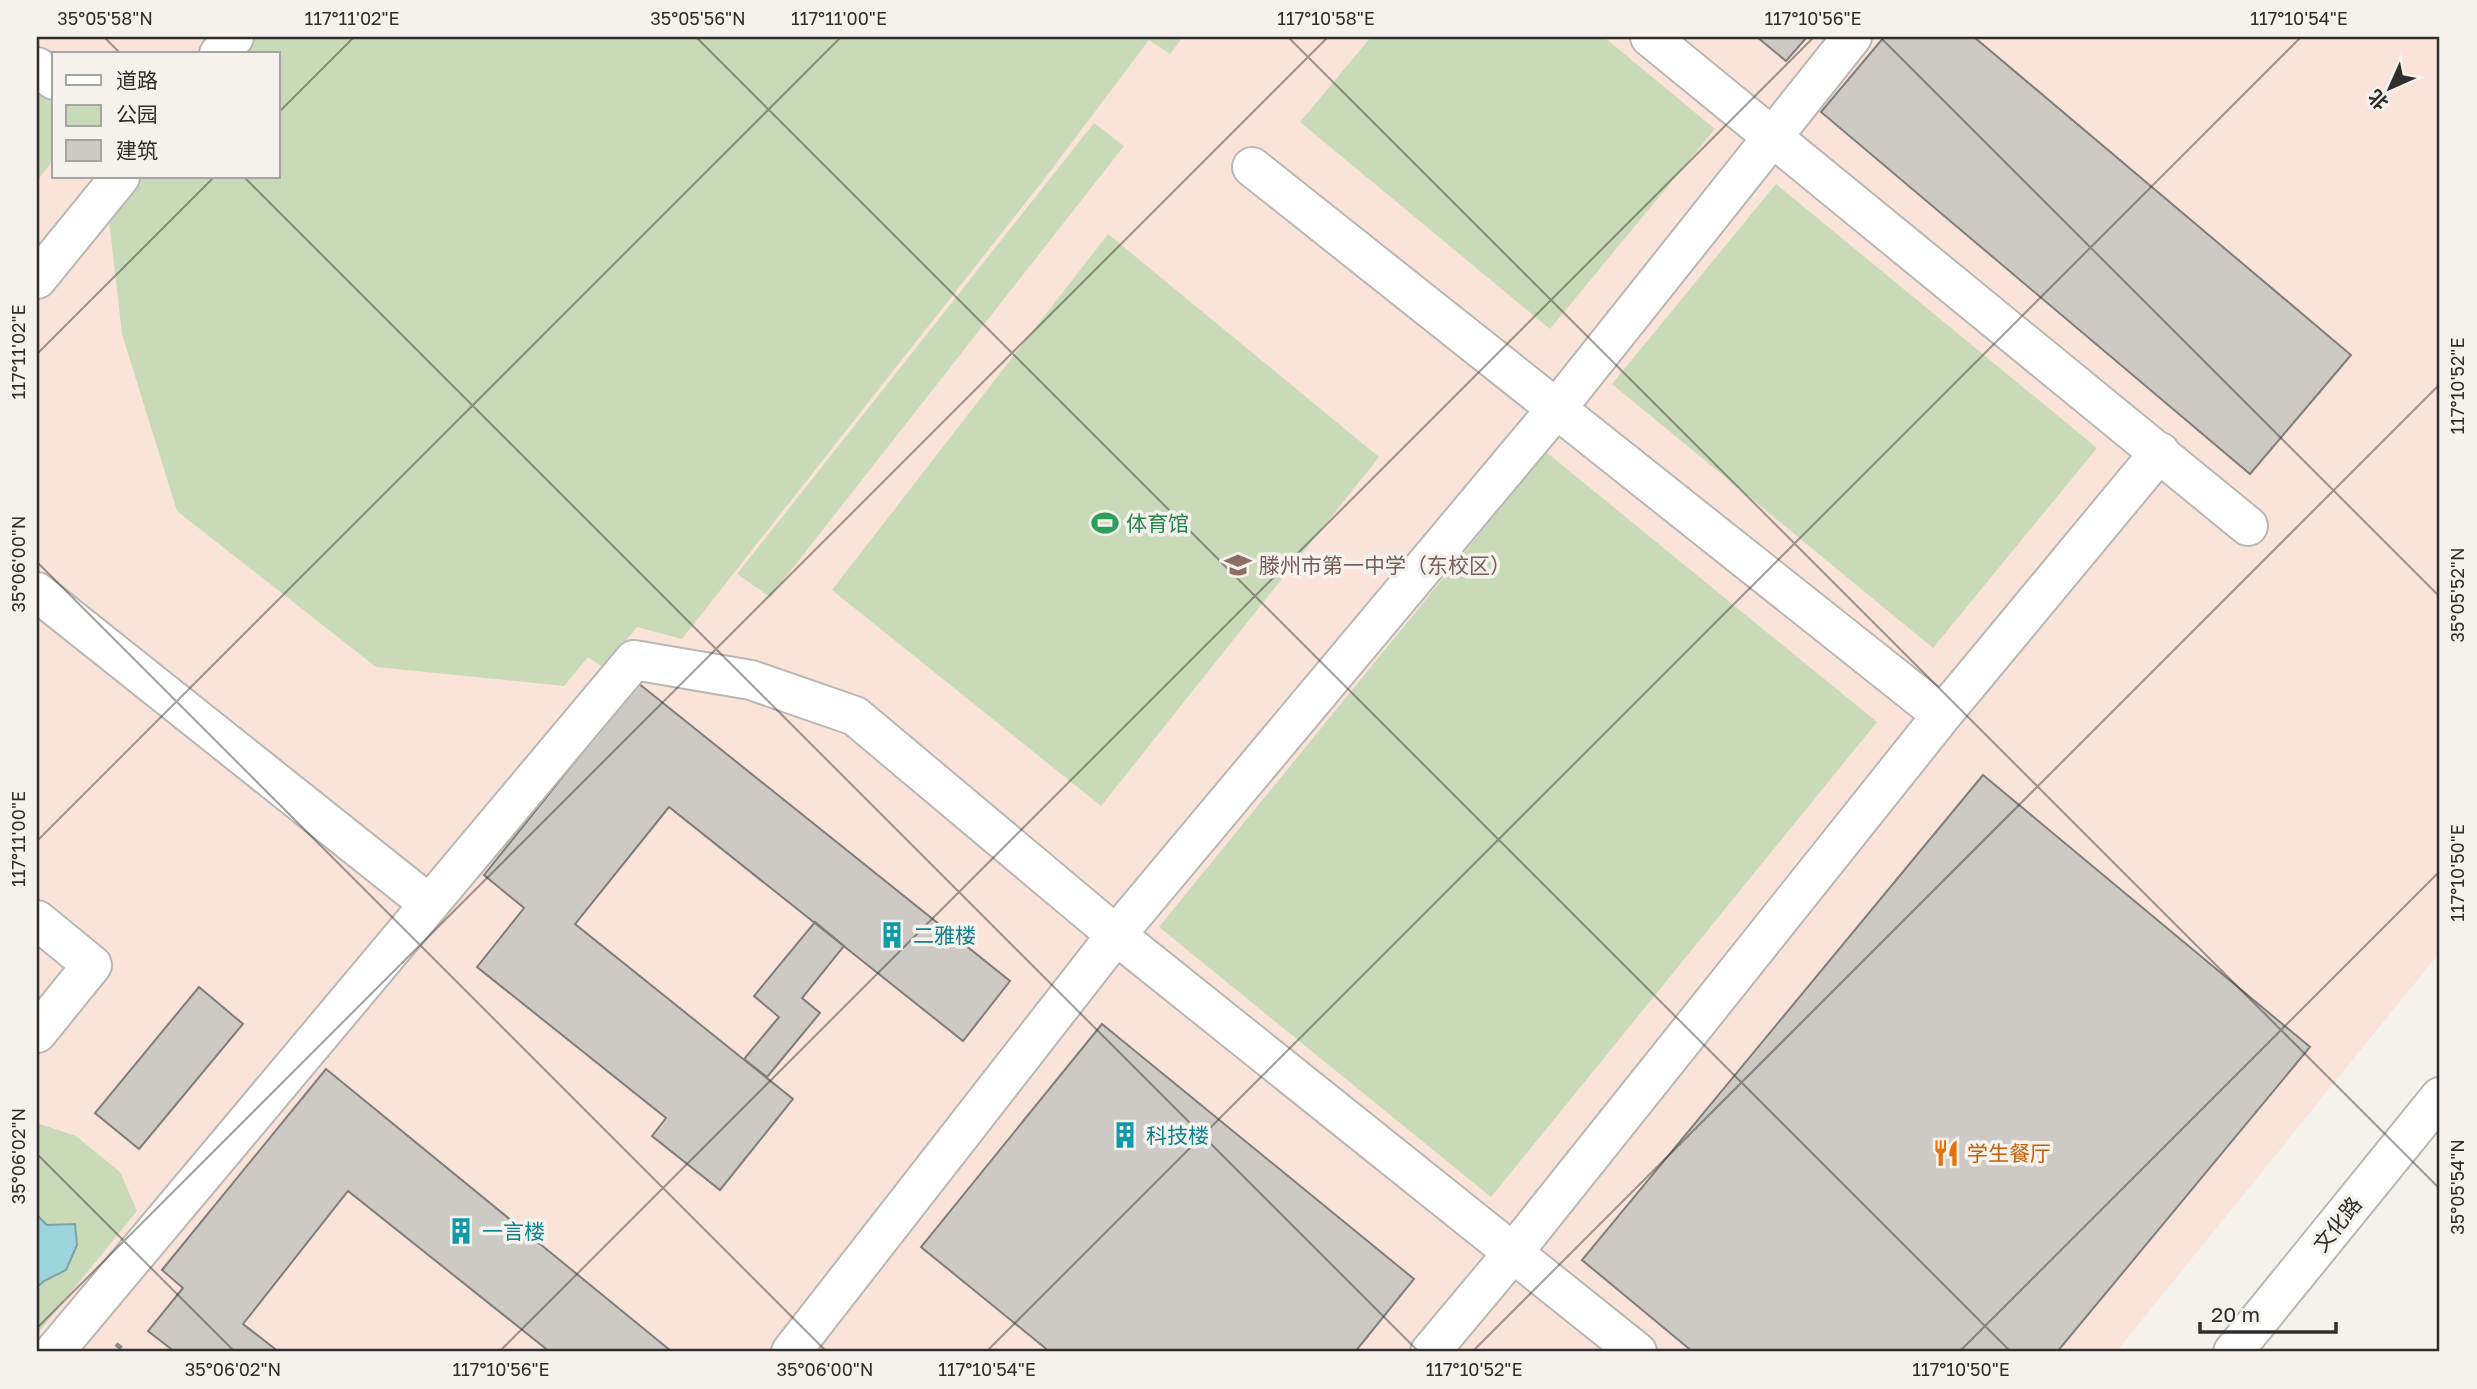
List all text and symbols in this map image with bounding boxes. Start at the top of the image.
text: 35°05'58"N [57,7,153,29]
text: 117°11'02"E [304,7,400,29]
text: 35°05'56"N [650,7,746,29]
text: 117°11'00"E [791,7,887,29]
text: 117°10'58"E [1277,7,1375,29]
text: 117°10'56"E [1764,7,1862,29]
text: 117°10'54"E [2250,7,2348,29]
legend [52,52,280,178]
north arrow [2354,52,2424,122]
text: 道路 [116,67,158,93]
text: 北 [2363,86,2392,115]
text: 公园 [116,101,158,127]
text: 建筑 [116,137,158,163]
text: 117°11'02"E [7,304,29,400]
text: 117°10'52"E [2446,338,2468,434]
sports icon: 体育馆 [1090,508,1120,538]
place label: 体育馆 [1126,510,1189,536]
text: 35°06'00"N [7,515,29,613]
text: 35°05'52"N [2446,547,2468,643]
school or university icon: 滕州市第一中学（东校区） [1223,550,1253,580]
place label: 滕州市第一中学（东校区） [1259,552,1511,578]
text: 117°11'00"E [7,791,29,887]
text: 117°10'50"E [2446,824,2468,922]
building icon: 二雅楼 [877,920,907,950]
place label: 二雅楼 [913,922,976,948]
text: 35°06'02"N [7,1108,29,1204]
building icon: 科技楼 [1110,1120,1140,1150]
place label: 科技楼 [1146,1122,1209,1148]
restaurant icon: 学生餐厅 [1931,1138,1961,1168]
text: 35°05'54"N [2446,1139,2468,1235]
place label: 学生餐厅 [1967,1140,2051,1166]
street label: 文化路 [2307,1191,2367,1257]
building icon: 一言楼 [446,1216,476,1246]
place label: 一言楼 [482,1218,545,1244]
scale bar [2200,1291,2337,1335]
text: 20 m [2211,1301,2260,1327]
text: 35°06'02"N [185,1358,281,1380]
text: 117°10'56"E [452,1358,550,1380]
text: 35°06'00"N [776,1358,874,1380]
text: 117°10'54"E [938,1358,1036,1380]
text: 117°10'52"E [1426,1358,1522,1380]
text: 117°10'50"E [1912,1358,2010,1380]

